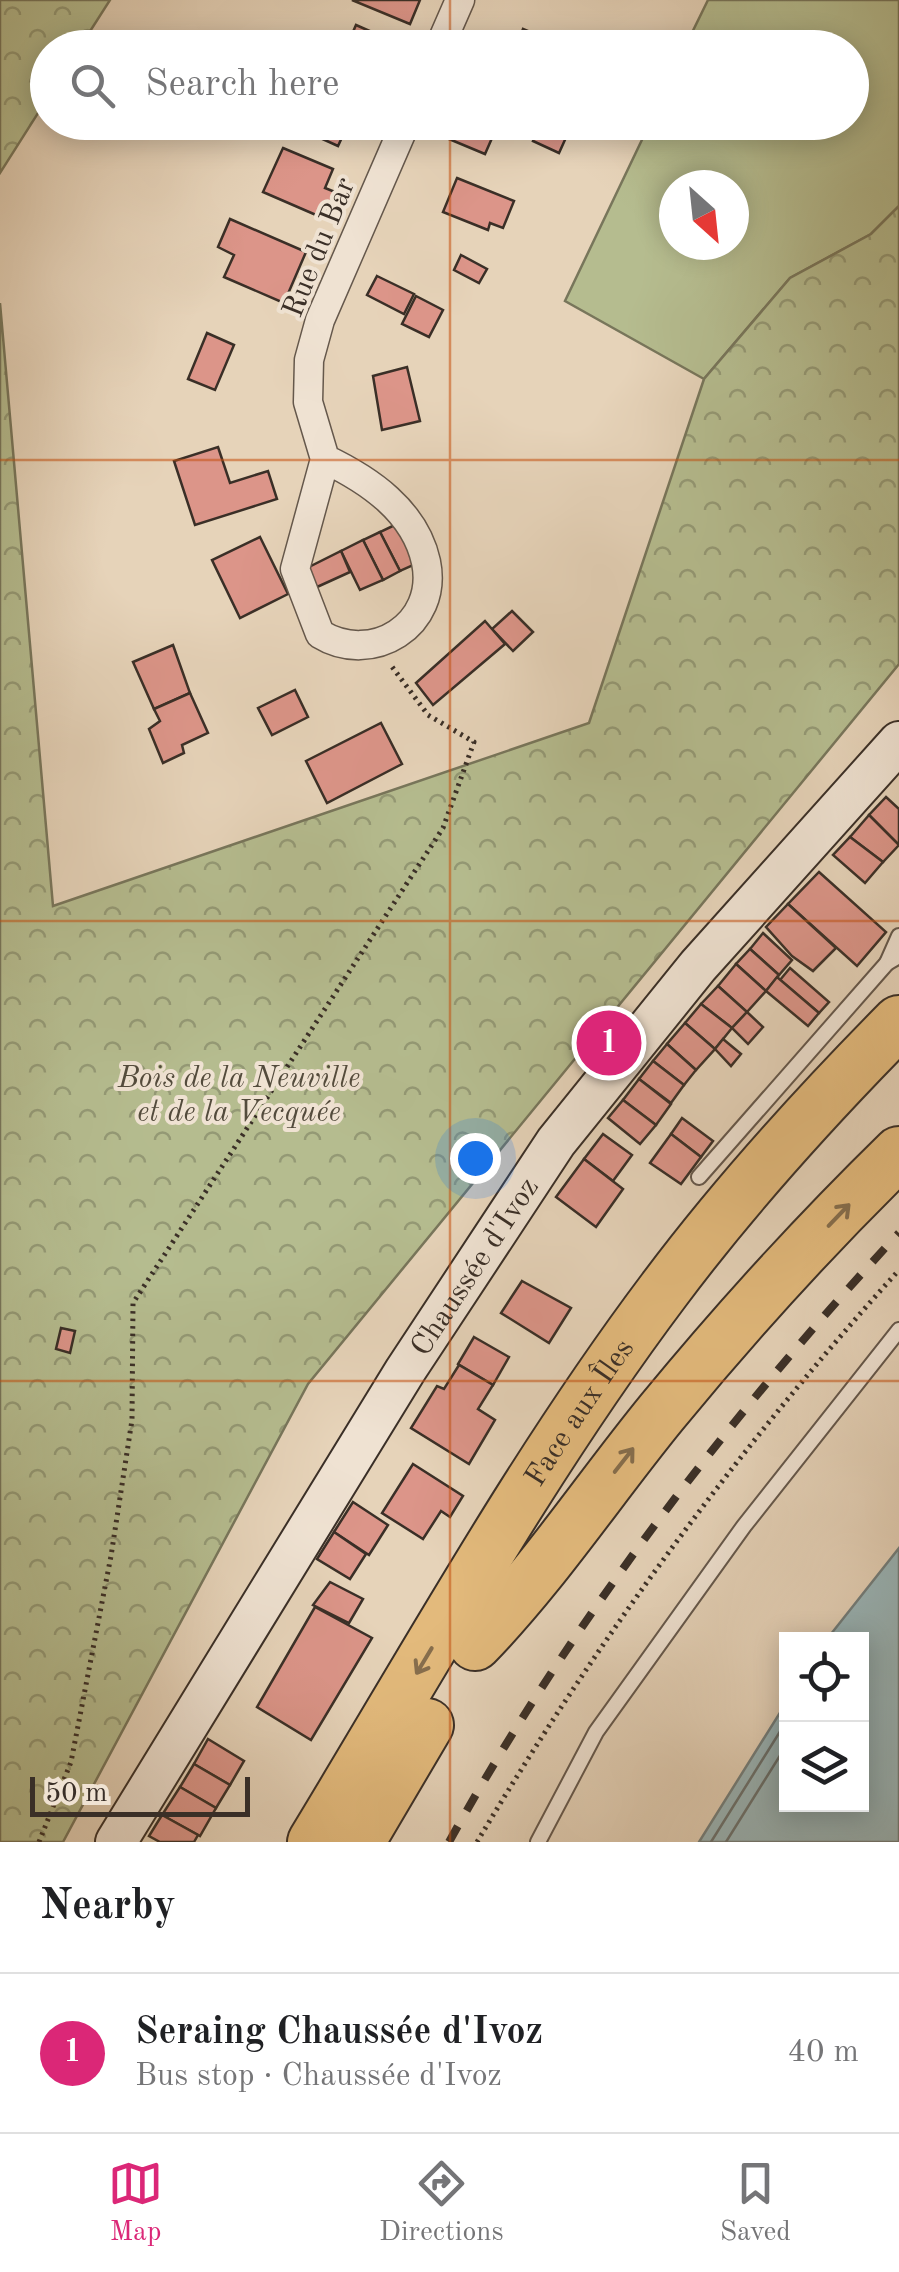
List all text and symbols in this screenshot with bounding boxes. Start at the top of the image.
search box [30,30,869,140]
icon: search [65,58,120,113]
text: Search here [145,66,340,104]
north arrow [659,170,749,260]
street label: Rue du Bar [278,174,361,322]
pin: 1 [576,1006,642,1080]
park label: Bois de la Neuville et de la Vecquée [117,1064,360,1128]
your location [450,1133,501,1184]
street label: Chaussée d'Ivoz [406,1173,545,1362]
one-way arrow [826,1204,850,1228]
street label: Face aux Îles [520,1334,640,1492]
one-way arrow [613,1447,635,1473]
map controls [779,1632,869,1812]
button: locate [779,1632,869,1722]
one-way arrow [414,1646,434,1675]
button: layers [779,1722,869,1812]
scale bar [30,1772,250,1816]
text: 50 m [45,1780,108,1808]
text: Nearby [40,1886,176,1928]
text: Seraing Chaussée d'Ivoz [135,2014,543,2052]
text: 1 [63,2037,82,2069]
text: 40 m [788,2037,859,2069]
text: Bus stop · Chaussée d'Ivoz [135,2061,502,2093]
tab: Map [108,2156,163,2251]
tab: Directions [379,2156,504,2251]
tab: Saved [720,2156,791,2251]

